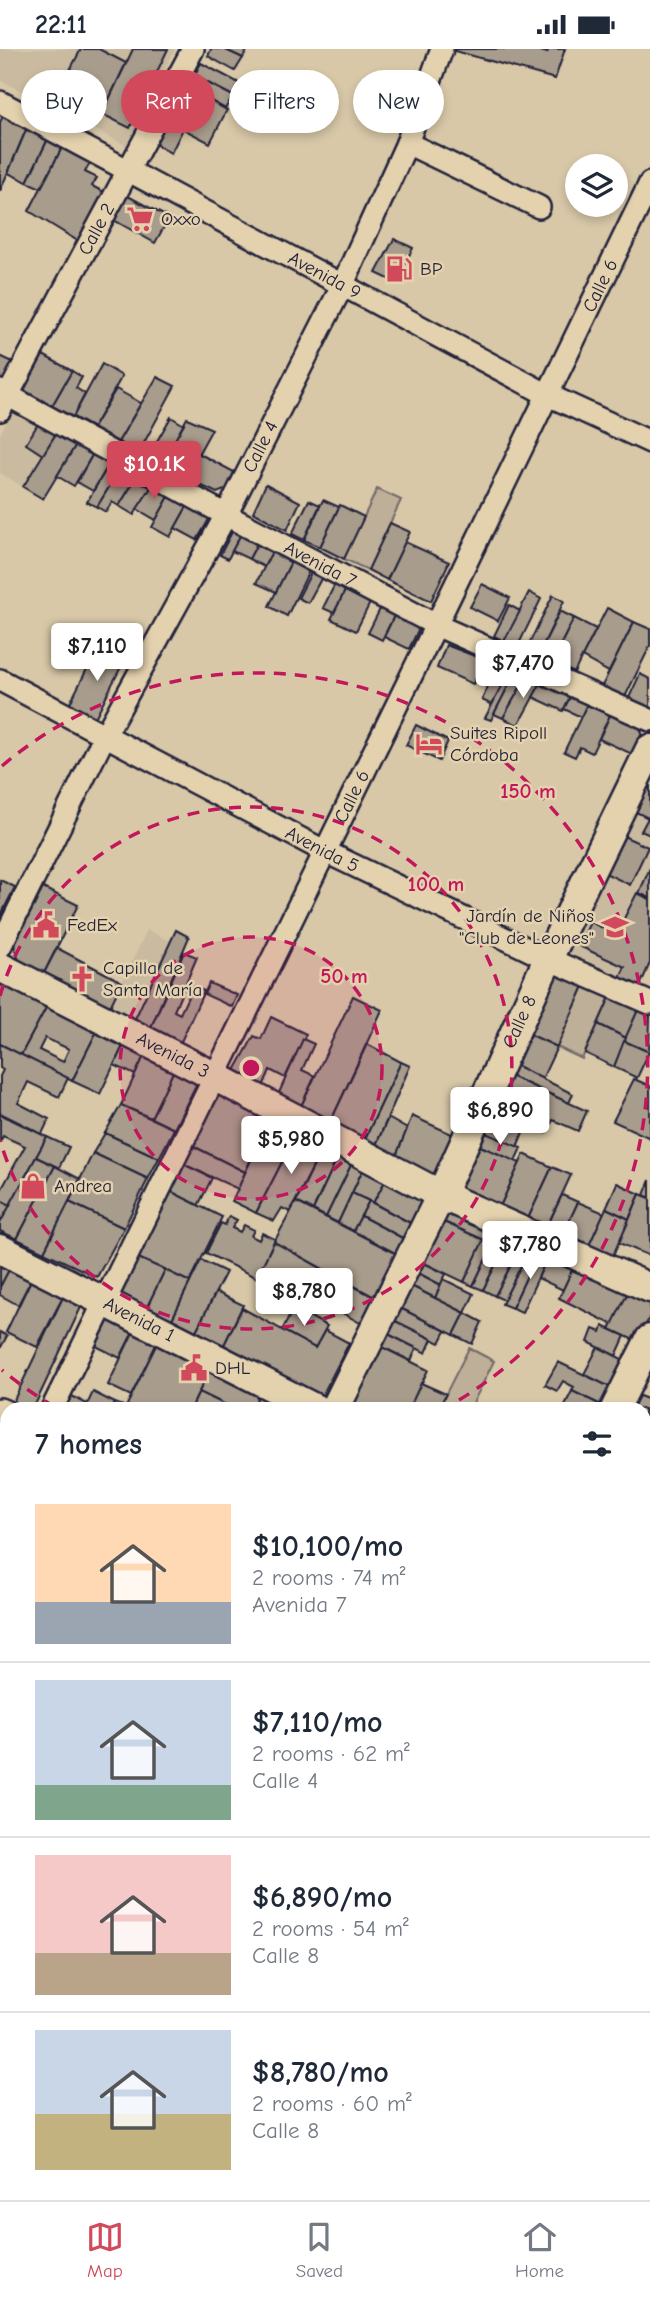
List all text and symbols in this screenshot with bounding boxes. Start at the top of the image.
text: 22:11 [35,10,87,40]
chip: Buy [21,70,107,133]
chip: Rent [121,70,215,133]
chip: Filters [229,70,339,133]
chip: New [353,70,444,133]
map controls [565,154,628,217]
button: layers [565,154,628,217]
street label: Calle 2 [74,199,119,259]
supermarket icon: Oxxo [125,204,155,234]
place label: Oxxo [161,208,201,230]
street label: Avenida 9 [284,247,365,304]
fuel station icon: BP [384,254,414,284]
street label: Calle 6 [578,256,622,316]
place label: BP [420,258,443,280]
street label: Calle 4 [238,417,283,476]
pin: $10.1K [97,441,211,501]
text: $10.1K [123,450,185,477]
street label: Avenida 7 [280,536,360,592]
pin: $7,110 [40,623,154,683]
text: $7,110 [67,632,127,659]
pin: $7,470 [466,641,580,700]
text: $7,470 [492,649,554,676]
place label: Suites Ripoll Córdoba [450,722,547,766]
hotel icon: Suites Ripoll Córdoba [414,729,444,759]
street label: Calle 6 [330,767,374,827]
text: 150 m [500,779,556,803]
street label: Avenida 5 [282,822,362,877]
text: 100 m [408,872,464,896]
place label: Jardín de Niños "Club de Leones" [459,905,594,949]
public building icon: FedEx [31,910,61,940]
school or university icon: Jardín de Niños "Club de Leones" [600,912,630,942]
place label: FedEx [67,914,118,936]
place label: Capilla de Santa María [103,957,202,1001]
church icon: Capilla de Santa María [67,964,97,994]
text: 50 m [320,964,368,988]
street label: Calle 8 [498,992,541,1052]
street label: Avenida 3 [133,1027,213,1083]
centre of rings [239,1056,263,1080]
pin: $6,890 [443,1087,557,1147]
text: $6,890 [466,1096,534,1123]
pin: $5,980 [234,1117,348,1176]
text: $5,980 [257,1125,325,1152]
shop icon: Andrea [18,1171,48,1201]
place label: Andrea [54,1175,112,1197]
pin: $7,780 [473,1221,587,1281]
text: $7,780 [498,1230,562,1257]
pin: $8,780 [247,1269,361,1328]
text: $8,780 [272,1277,336,1304]
street label: Avenida 1 [100,1292,178,1347]
public building icon: DHL [179,1353,209,1383]
place label: DHL [215,1357,251,1379]
icon: filters [578,1425,616,1463]
text: 7 homes [35,1427,142,1462]
text: $10,100/mo [252,1529,403,1564]
icon: home [91,1532,175,1616]
text: 2 rooms · 74 m² [252,1564,405,1591]
text: Avenida 7 [252,1591,347,1618]
text: $7,110/mo [252,1705,383,1740]
icon: home [91,1708,175,1792]
text: 2 rooms · 62 m² [252,1740,410,1767]
text: Calle 4 [252,1767,318,1794]
text: $6,890/mo [252,1880,392,1915]
icon: home [91,1883,175,1967]
text: 2 rooms · 54 m² [252,1915,409,1942]
text: Calle 8 [252,1942,319,1969]
text: $8,780/mo [252,2055,389,2090]
icon: home [91,2058,175,2142]
text: 2 rooms · 60 m² [252,2090,412,2117]
text: Calle 8 [252,2117,319,2144]
tab: Map [86,2218,124,2282]
tab: Saved [296,2218,343,2282]
tab: Home [515,2218,564,2282]

